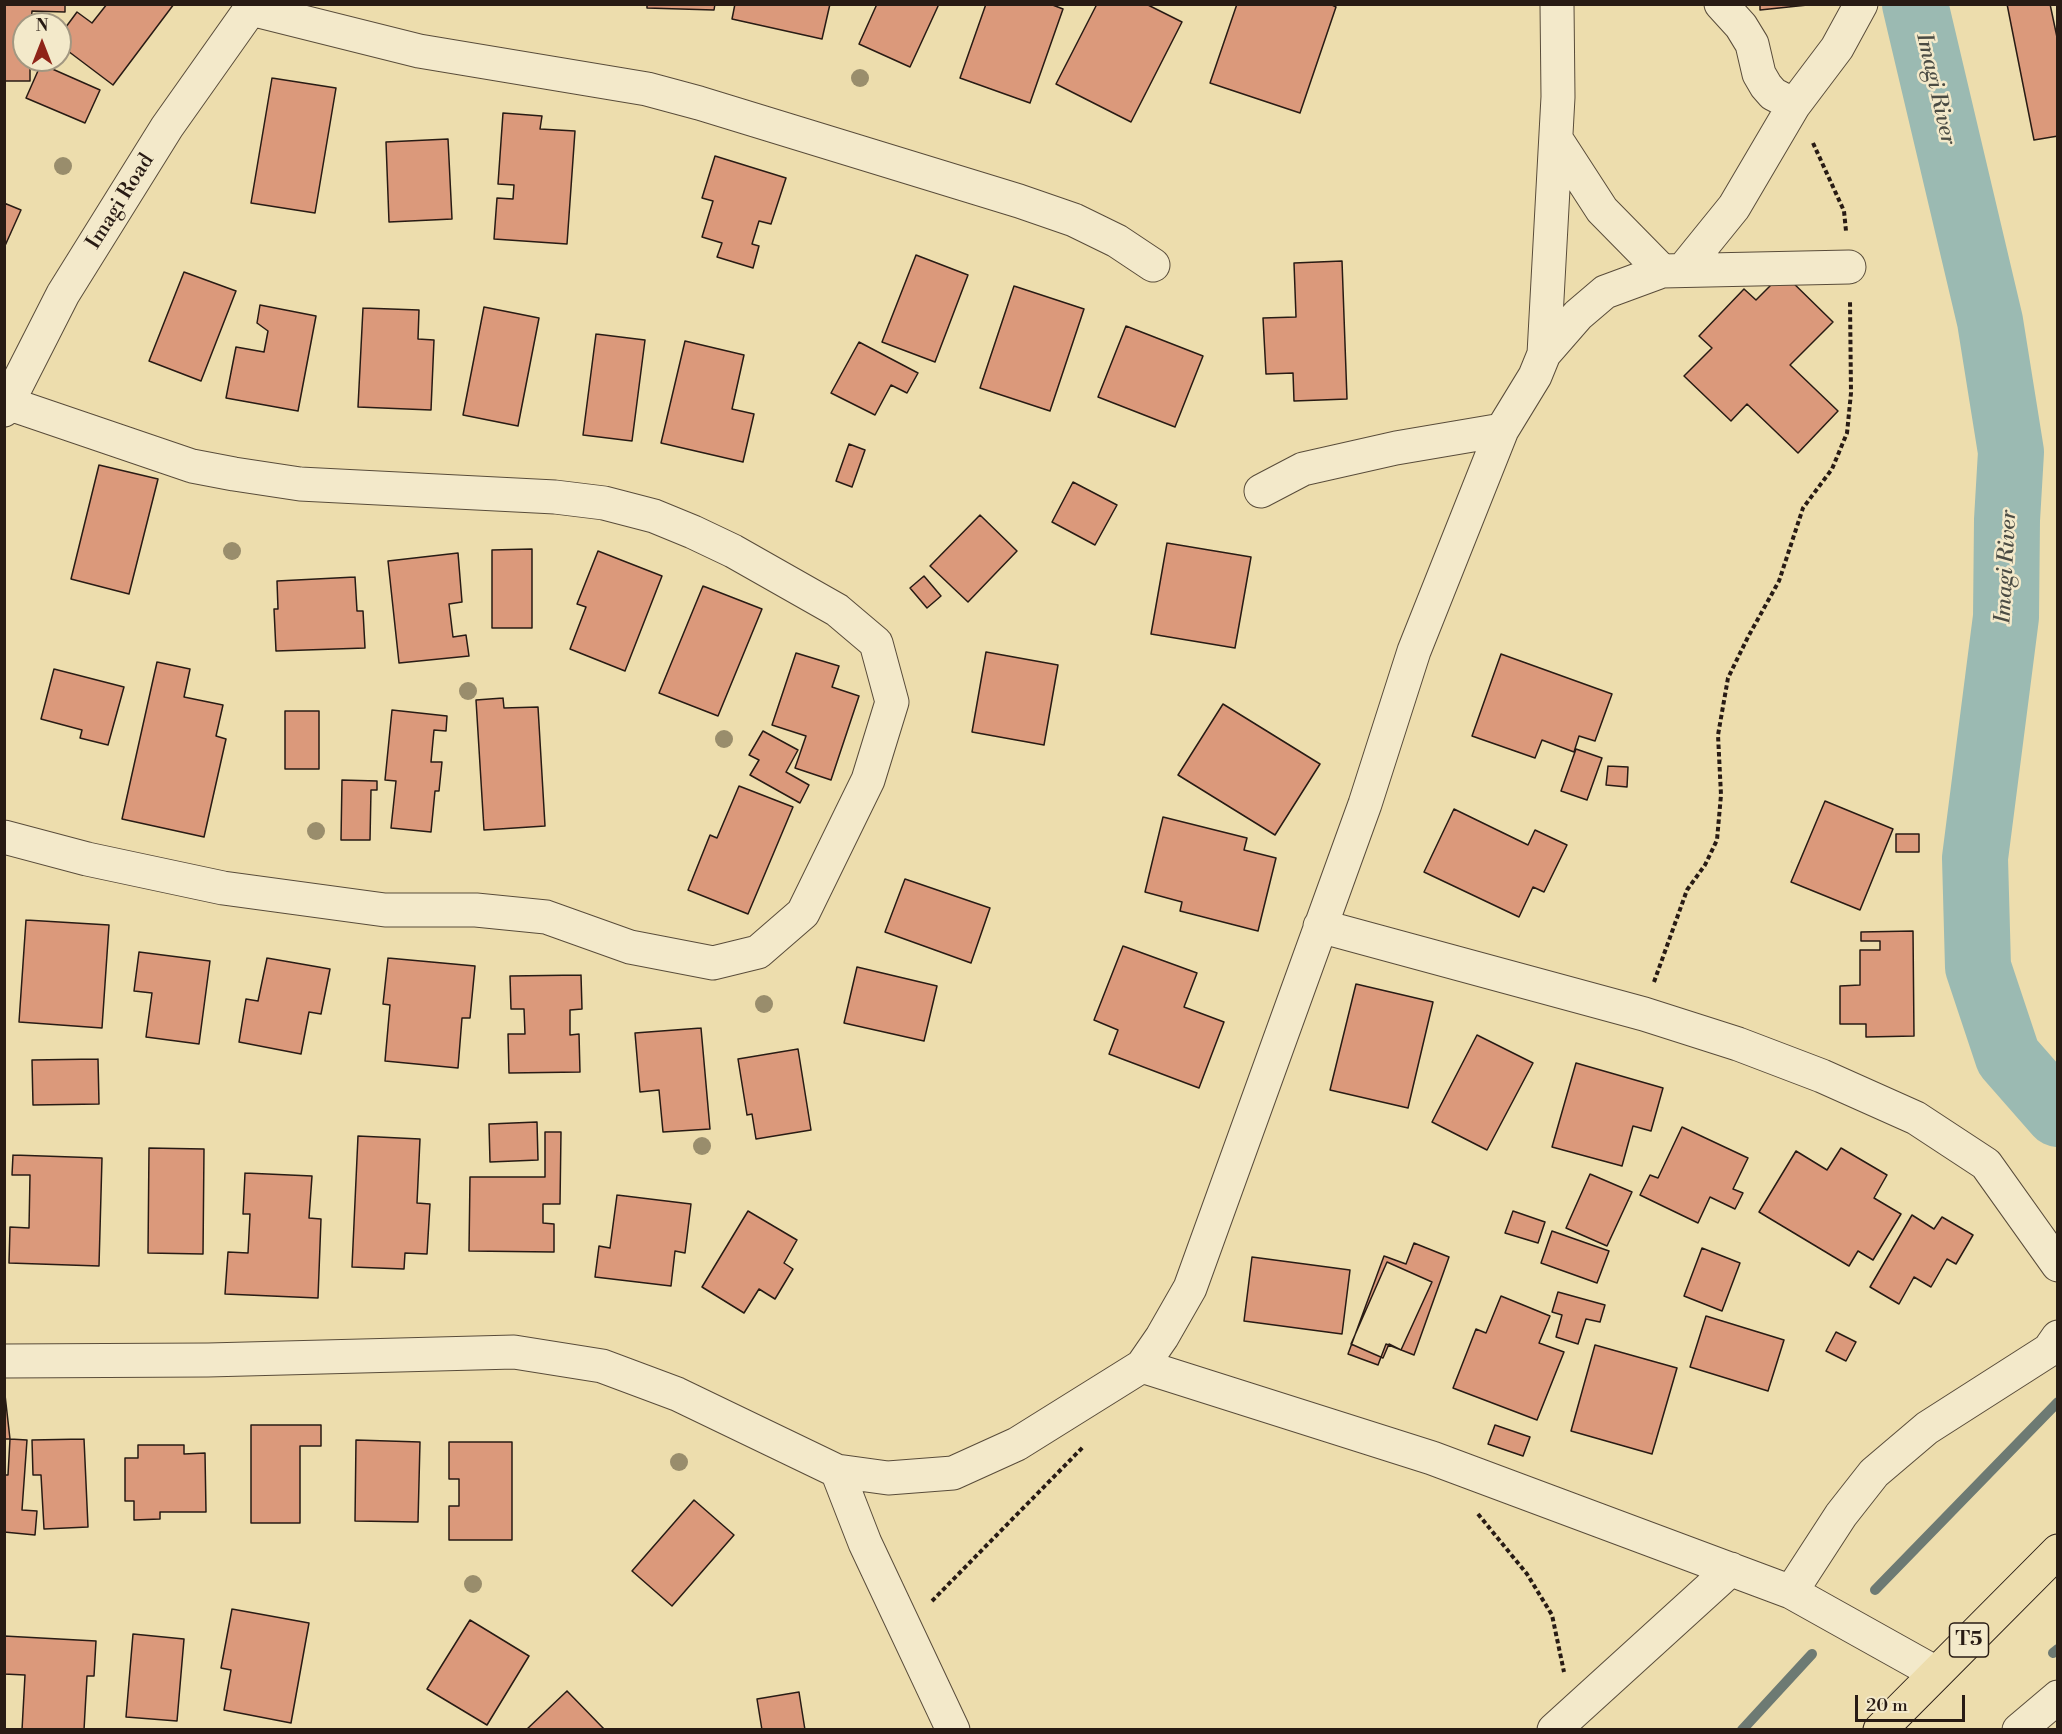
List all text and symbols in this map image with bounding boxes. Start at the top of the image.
north arrow [12,12,72,72]
text: N [36,16,48,36]
water label: Imagi River [1909,31,1961,147]
street label: Imagi Road [82,150,160,254]
water label: Imagi River [1991,510,2023,624]
road number: T5 [1950,1623,1988,1657]
scale bar [1858,1683,1968,1721]
text: 20 m [1866,1694,1908,1717]

